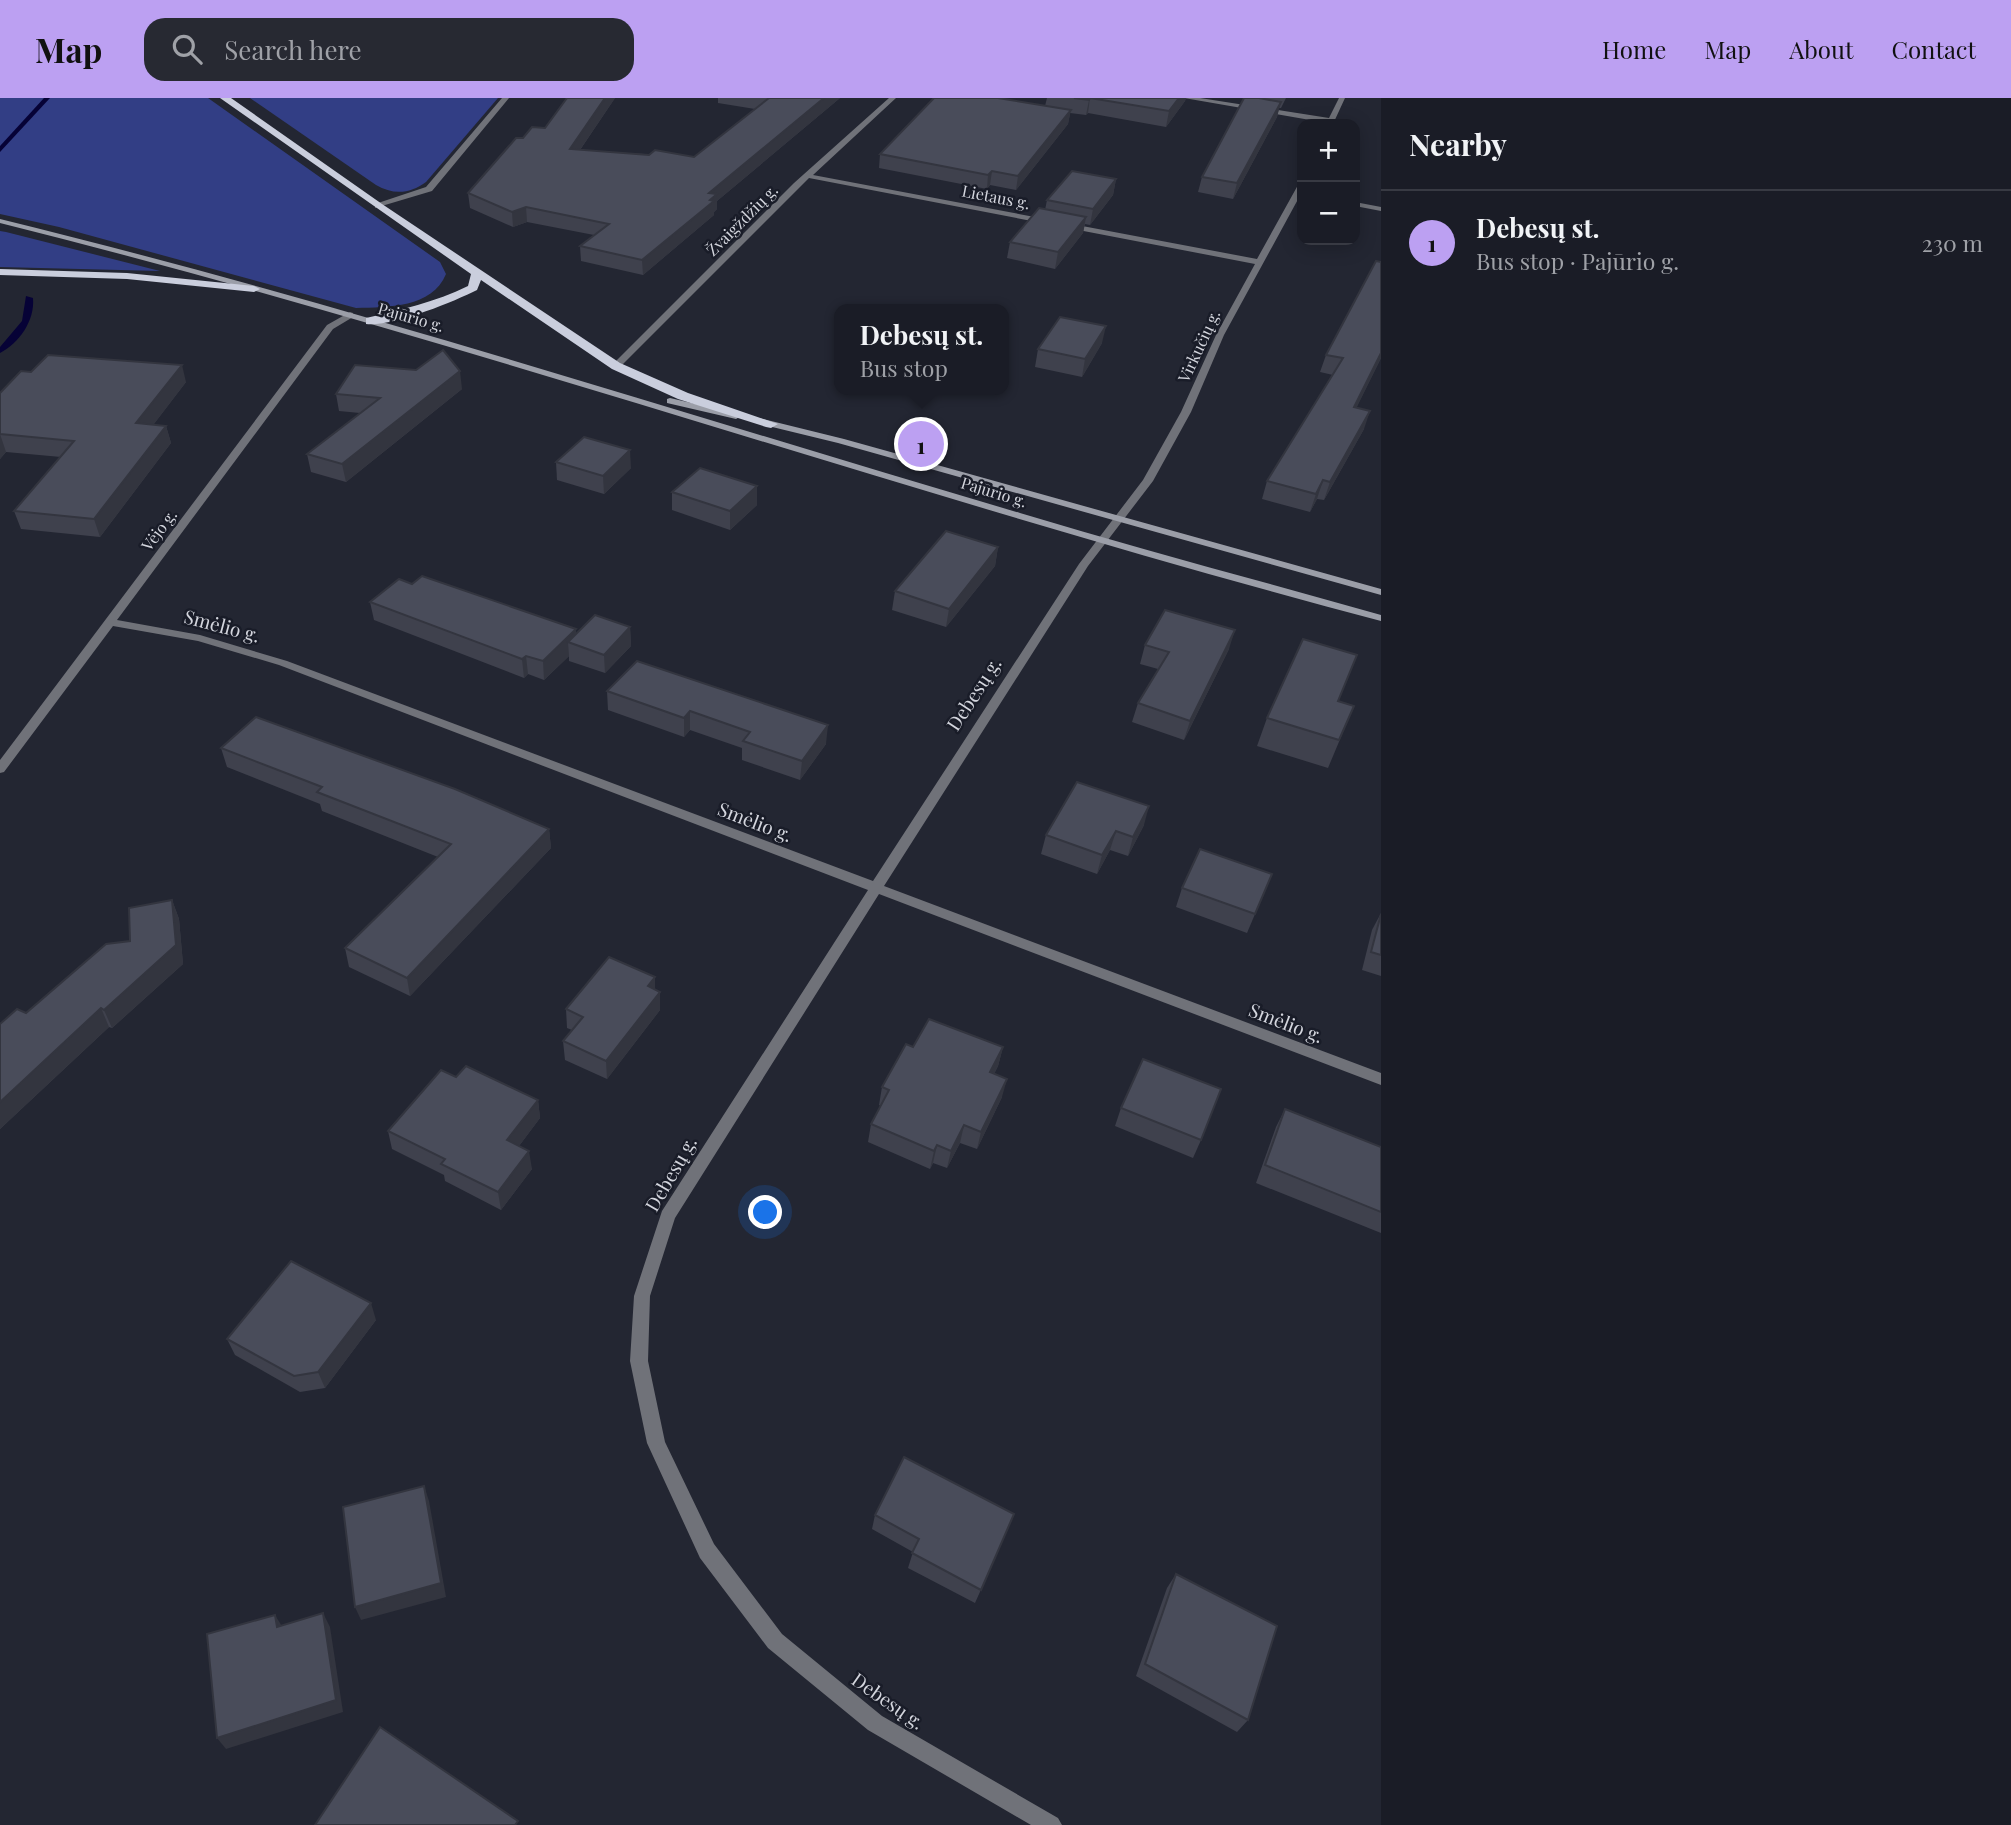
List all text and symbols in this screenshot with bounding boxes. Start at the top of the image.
search box [144,18,634,81]
text: Map [35,27,102,71]
icon: search [168,30,206,68]
text: Search here [224,32,362,67]
text: Home [1602,33,1666,65]
text: Map [1704,33,1751,65]
text: About [1789,33,1853,65]
text: Contact [1891,33,1976,65]
map controls [1297,119,1360,245]
button: + [1297,119,1360,182]
text: Nearby [1409,124,1507,164]
street label: Žvaigždžių g. [701,179,782,260]
street label: Lietaus g. [960,180,1032,213]
button: − [1297,182,1360,245]
text: Debesų st. [1476,210,1600,245]
text: 1 [1428,227,1436,258]
text: 230 m [1922,227,1983,258]
text: Bus stop · Pajūrio g. [1476,245,1679,276]
street label: Pajūrio g. [376,297,447,336]
popup [834,304,1009,395]
street label: Virkučių g. [1172,306,1224,386]
text: Debesų st. [860,317,983,352]
text: Bus stop [860,352,948,383]
pin: 1 [898,418,944,470]
street label: Pajūrio g. [959,472,1030,511]
street label: Vėjo g. [136,505,181,555]
street label: Smėlio g. [181,602,263,648]
street label: Debesų g. [940,652,1007,735]
street label: Smėlio g. [714,795,796,847]
street label: Smėlio g. [1245,996,1327,1048]
street label: Debesų g. [638,1131,702,1216]
your location [748,1195,782,1229]
street label: Debesų g. [847,1666,930,1735]

